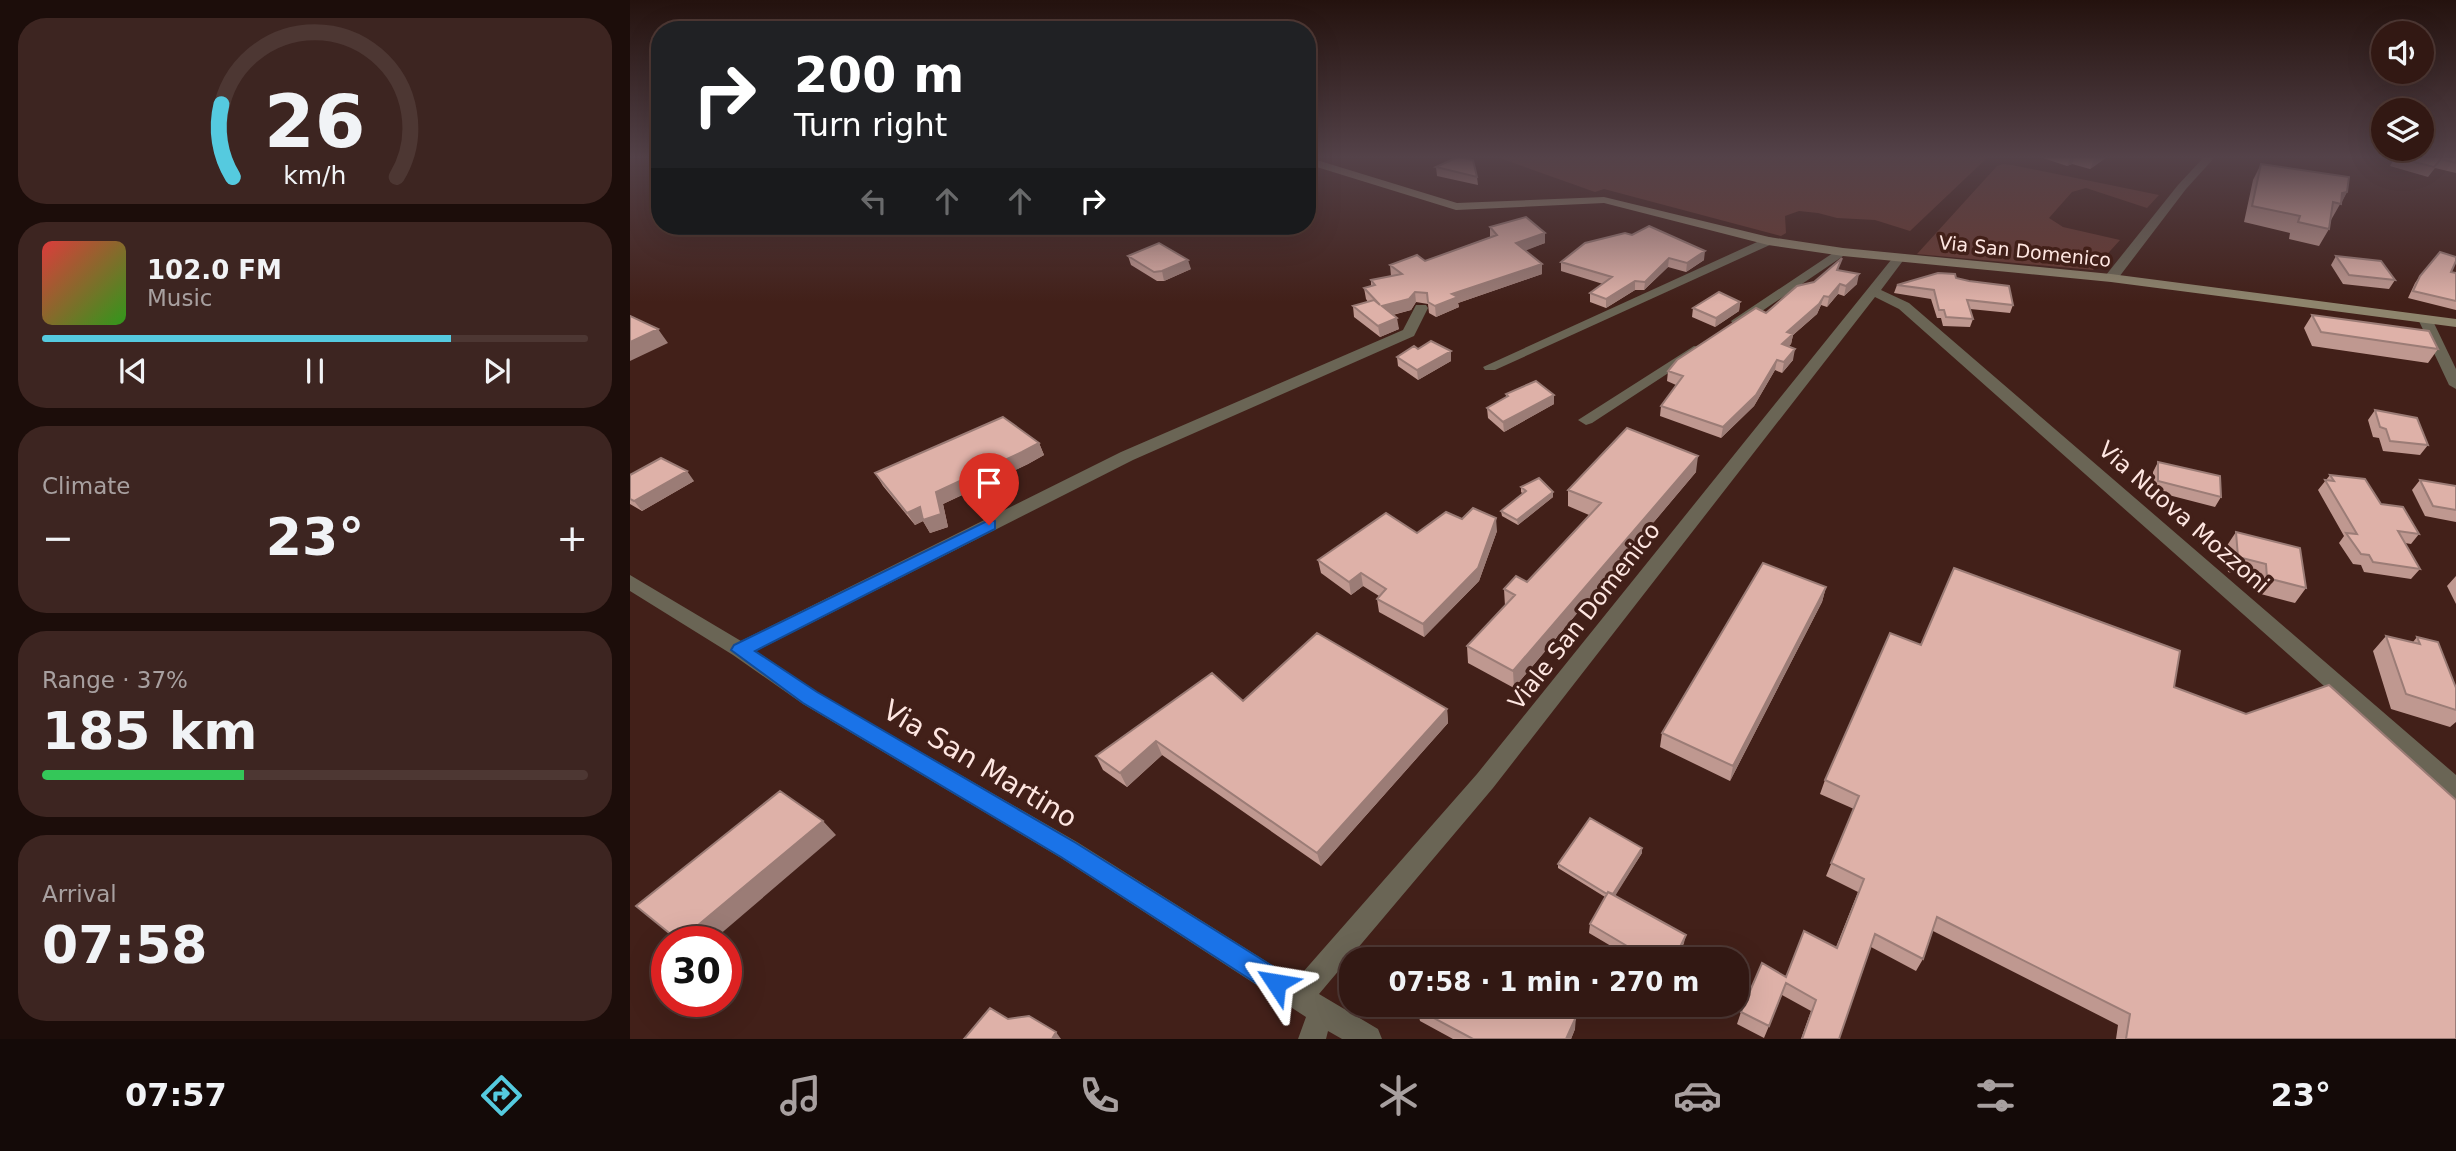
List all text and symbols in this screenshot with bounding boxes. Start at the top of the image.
map controls [2371,21,2434,161]
button: sound [2371,21,2434,84]
text: 200 m [794,47,964,104]
icon: right [679,49,770,140]
text: 26 [264,79,366,164]
button: layers [2371,98,2434,161]
text: Turn right [794,106,947,144]
text: km/h [283,161,347,190]
icon: left [855,182,893,220]
icon: ahead [928,182,966,220]
icon: ahead [1001,182,1039,220]
icon: right [1074,182,1112,220]
street label: Via San Domenico [1938,231,2112,271]
text: 102.0 FM [147,255,282,285]
text: Music [147,285,212,311]
icon: previous [114,352,152,390]
icon: pause [296,352,334,390]
icon: next [478,352,516,390]
street label: Via Nuova Mozzoni [2094,436,2274,598]
pin [959,453,1019,525]
icon: arrive [970,464,1008,502]
text: Climate [42,473,131,499]
text: 23° [266,507,364,567]
text: − [42,516,74,560]
text: + [556,516,588,560]
street label: Viale San Domenico [1503,517,1665,715]
text: Range · 37% [42,667,188,693]
street label: Via San Martino [877,693,1083,835]
text: 185 km [42,701,257,761]
text: Arrival [42,881,117,907]
text: 07:58 [42,915,208,975]
speed limit sign: 30 [651,926,742,1017]
position arrow [1239,946,1313,1020]
text: 07:58 · 1 min · 270 m [1389,967,1699,997]
icon: directions [477,1071,526,1120]
icon: music [776,1071,825,1120]
icon: phone [1075,1071,1124,1120]
icon: climate [1374,1071,1423,1120]
icon: car [1673,1071,1722,1120]
icon: filters [1971,1071,2020,1120]
text: 07:57 [125,1076,227,1114]
text: 23° [2270,1076,2331,1114]

